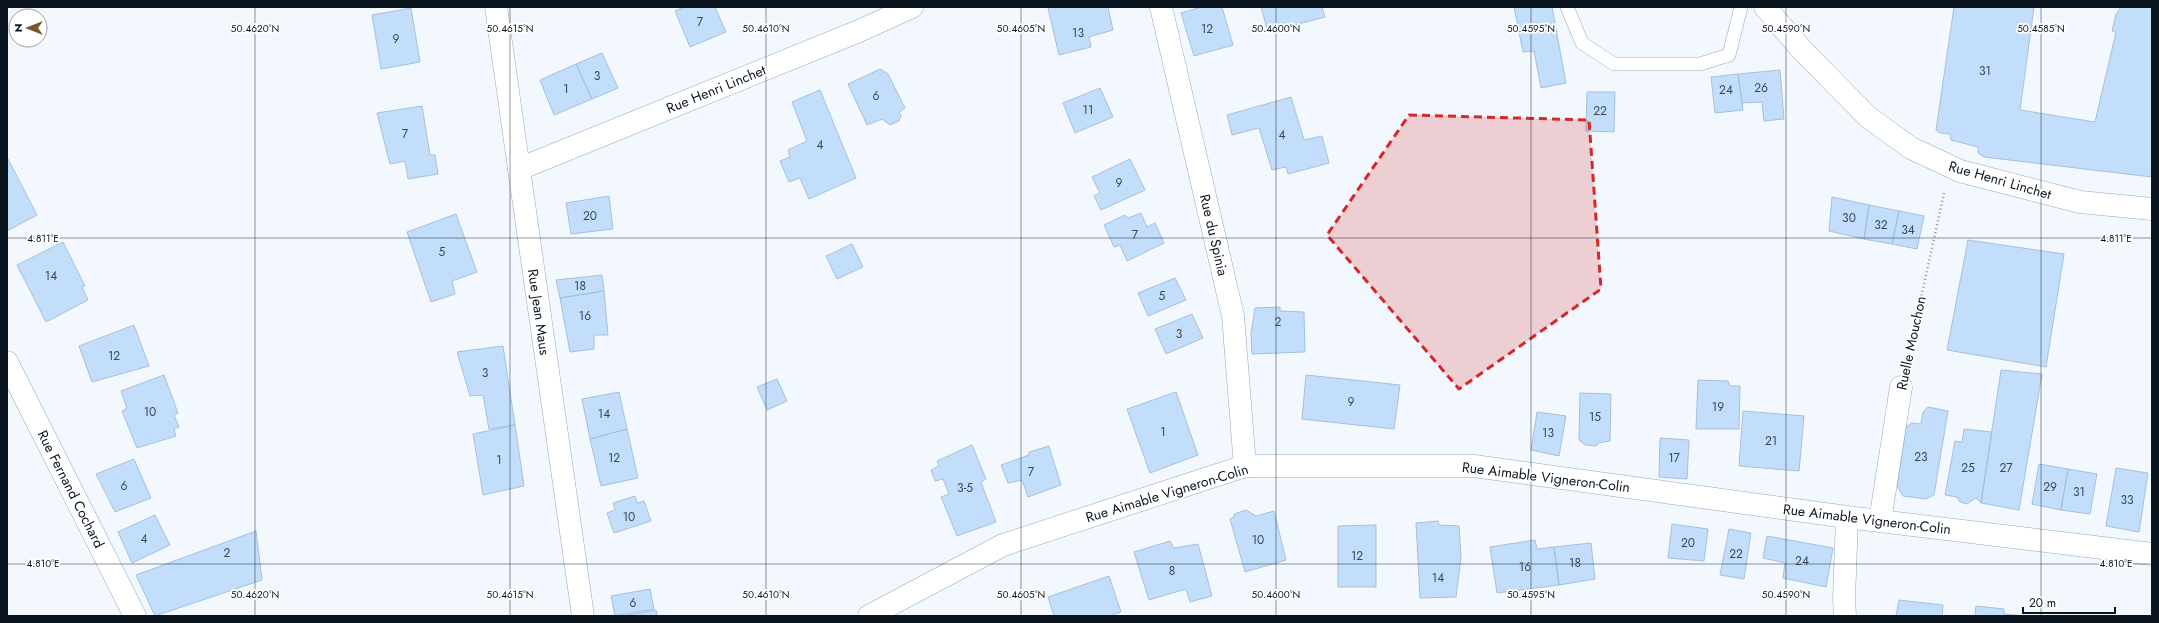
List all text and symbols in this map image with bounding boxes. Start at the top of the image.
north arrow [8,8,48,48]
house number: 7 [697,13,704,31]
house number: 12 [1201,20,1213,38]
text: 50.4620°N [231,21,279,36]
text: 50.4615°N [487,21,533,36]
text: 50.4610°N [742,21,790,36]
text: 50.4605°N [997,21,1045,36]
text: 50.4600°N [1252,21,1300,36]
text: 50.4595°N [1507,21,1555,36]
text: 50.4590°N [1762,21,1810,36]
text: 50.4585°N [2017,21,2065,36]
text: N [10,24,26,32]
house number: 13 [1072,24,1084,42]
house number: 9 [393,30,400,48]
street label: Rue Henri Linchet [663,60,769,118]
house number: 31 [1979,62,1991,80]
house number: 3 [594,67,601,85]
house number: 26 [1754,79,1768,97]
house number: 1 [563,80,569,98]
house number: 24 [1719,81,1733,99]
house number: 6 [873,87,880,105]
house number: 11 [1083,101,1093,119]
house number: 22 [1593,102,1607,120]
house number: 7 [402,125,409,143]
house number: 4 [1279,126,1286,144]
house number: 4 [817,136,824,154]
street label: Rue Henri Linchet [1946,156,2054,204]
house number: 9 [1116,174,1123,192]
street label: Rue du Spinia [1195,192,1233,278]
house number: 20 [583,207,597,225]
house number: 30 [1842,209,1856,227]
house number: 32 [1874,216,1888,234]
house number: 34 [1901,221,1915,239]
house number: 7 [1132,226,1139,244]
text: 4.811°E [27,231,59,246]
text: 4.811°E [2100,231,2132,246]
house number: 5 [439,243,446,261]
house number: 14 [45,267,57,285]
street label: Rue Jean Maus [523,268,555,357]
house number: 18 [574,277,586,295]
house number: 5 [1159,287,1166,305]
street label: Ruelle Mouchon [1891,294,1931,392]
house number: 16 [579,307,591,325]
house number: 2 [1275,313,1282,331]
house number: 3 [1176,325,1183,343]
house number: 12 [108,347,120,365]
house number: 3 [482,364,489,382]
house number: 9 [1348,393,1355,411]
house number: 19 [1712,398,1724,416]
house number: 10 [144,403,156,421]
house number: 14 [598,405,610,423]
house number: 15 [1589,408,1601,426]
house number: 1 [1160,423,1166,441]
house number: 13 [1542,424,1554,442]
street label: Rue Fernand Cochard [33,427,109,551]
house number: 21 [1765,432,1777,450]
house number: 23 [1914,448,1928,466]
house number: 12 [608,449,620,467]
house number: 17 [1668,449,1681,467]
house number: 1 [496,451,502,469]
street label: Rue Aimable Vigneron-Colin [1461,457,1631,497]
street label: Rue Aimable Vigneron-Colin [1083,459,1251,527]
house number: 25 [1961,459,1975,477]
house number: 27 [1999,459,2013,477]
house number: 7 [1028,463,1035,481]
house number: 6 [121,477,128,495]
house number: 29 [2043,478,2057,496]
house number: 3-5 [957,479,973,497]
house number: 31 [2073,483,2085,501]
house number: 33 [2120,491,2134,509]
street label: Rue Aimable Vigneron-Colin [1782,499,1952,539]
house number: 10 [623,508,635,526]
house number: 4 [141,530,148,548]
house number: 10 [1252,531,1264,549]
house number: 20 [1681,534,1695,552]
house number: 2 [224,544,231,562]
house number: 22 [1729,545,1743,563]
house number: 12 [1351,547,1363,565]
house number: 24 [1795,552,1809,570]
house number: 18 [1569,554,1581,572]
text: 4.810°E [26,556,60,571]
text: 4.810°E [2099,556,2133,571]
house number: 16 [1519,558,1531,576]
house number: 8 [1169,562,1175,580]
house number: 14 [1432,569,1444,587]
text: 50.4620°N [231,587,279,602]
text: 50.4615°N [487,587,533,602]
text: 50.4610°N [742,587,790,602]
text: 50.4605°N [997,587,1045,602]
text: 50.4600°N [1252,587,1300,602]
text: 50.4595°N [1507,587,1555,602]
text: 50.4590°N [1762,587,1810,602]
scale bar [2023,589,2115,615]
house number: 6 [630,594,637,612]
text: 20 m [2029,594,2056,612]

